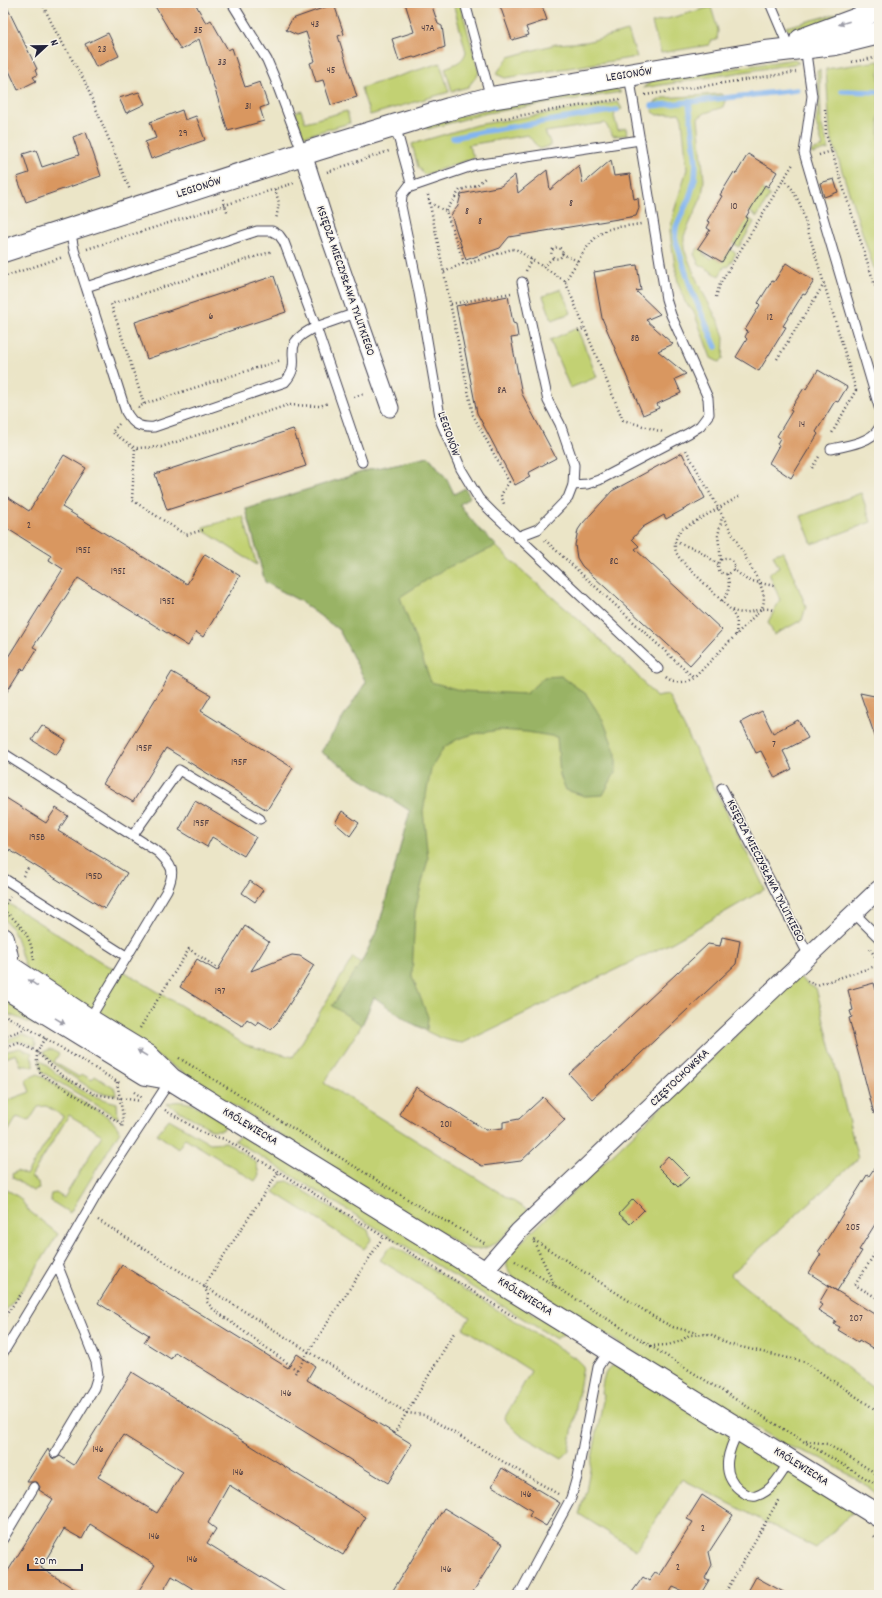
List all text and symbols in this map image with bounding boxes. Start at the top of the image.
house number: 43 [311,18,319,32]
one-way arrow [838,21,850,27]
house number: 47A [421,22,435,36]
house number: 35 [193,24,203,38]
north arrow [26,26,66,66]
text: N [45,37,62,49]
house number: 23 [98,43,106,57]
house number: 33 [218,56,226,70]
street label: LEGIONÓW [605,63,653,87]
house number: 45 [327,64,336,78]
house number: 31 [245,100,251,114]
house number: 29 [179,127,187,141]
street label: LEGIONÓW [174,173,224,203]
house number: 8 [569,197,573,211]
house number: 10 [730,200,738,214]
street label: KSIĘDZA MIECZYSŁAWA TYLUTKIEGO [311,204,379,359]
house number: 8 [465,205,469,219]
house number: 8 [478,215,482,229]
house number: 6 [209,310,214,324]
house number: 12 [767,311,773,325]
house number: 8B [631,332,640,346]
house number: 8A [497,384,507,398]
street label: LEGIONÓW [432,409,464,459]
house number: 14 [799,418,805,432]
house number: 2 [27,519,31,533]
house number: 195I [76,544,90,558]
house number: 8C [610,555,619,569]
house number: 195I [111,565,125,579]
house number: 195I [160,595,174,609]
house number: 7 [772,738,776,752]
house number: 195F [136,742,152,756]
house number: 195F [231,756,247,770]
street label: KSIĘDZA MIECZYSŁAWA TYLUTKIEGO [722,797,808,945]
house number: 195F [193,817,209,831]
house number: 195B [29,831,45,845]
house number: 195D [86,870,102,884]
one-way arrow [28,979,38,987]
house number: 197 [215,985,225,999]
one-way arrow [54,1018,66,1025]
street label: CZĘSTOCHOWSKA [646,1045,714,1111]
one-way arrow [137,1049,147,1057]
street label: KRÓLEWIECKA [219,1104,281,1151]
house number: 201 [440,1118,452,1132]
house number: 205 [846,1221,861,1235]
street label: KRÓLEWIECKA [494,1273,556,1321]
house number: 207 [849,1312,863,1326]
house number: 146 [280,1387,292,1401]
house number: 146 [92,1443,104,1457]
street label: KRÓLEWIECKA [770,1443,832,1491]
house number: 146 [232,1466,244,1480]
house number: 146 [520,1488,532,1502]
house number: 2 [701,1522,705,1536]
house number: 146 [148,1530,160,1544]
scale bar [28,1546,82,1572]
text: 20 m [34,1553,57,1570]
house number: 146 [186,1553,198,1567]
house number: 2 [676,1561,680,1575]
house number: 146 [440,1563,452,1577]

